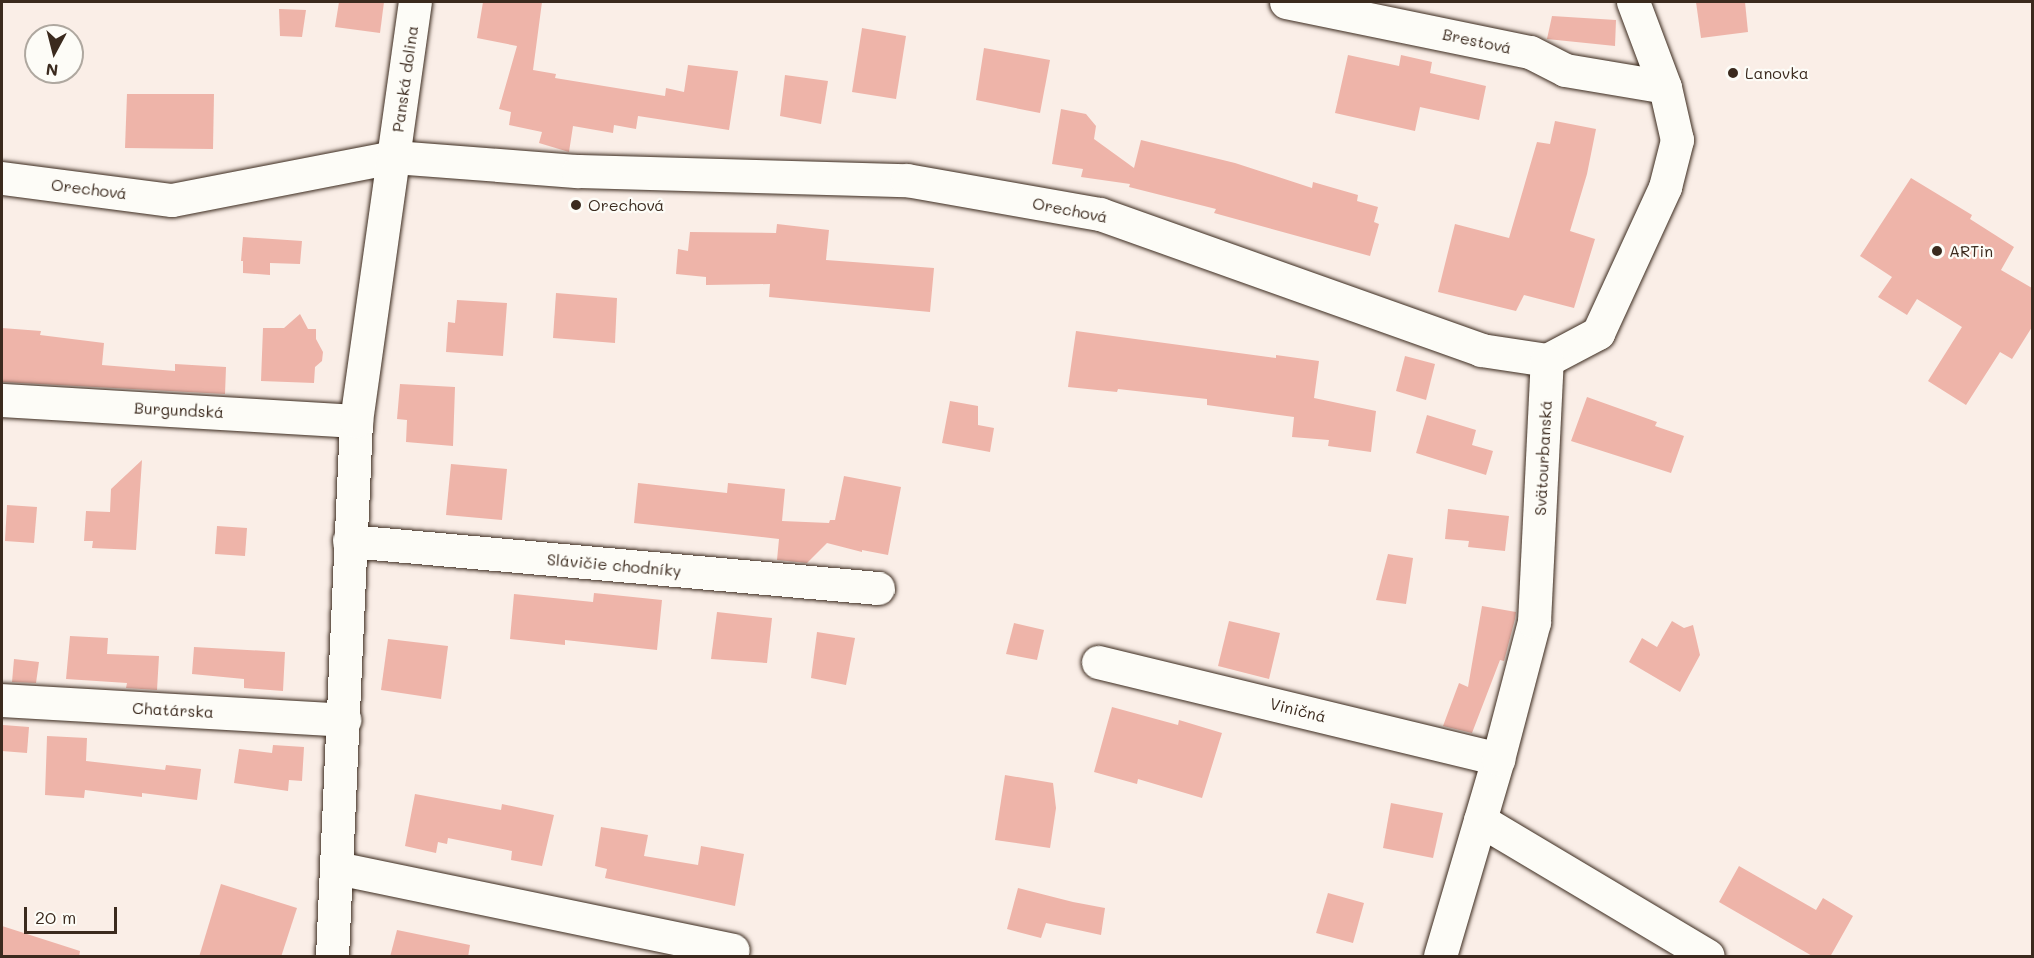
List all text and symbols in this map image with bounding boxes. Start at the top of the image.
north arrow [24,24,84,84]
street label: Brestová [1441,24,1513,58]
street label: Panská dolina [388,25,422,133]
text: N [45,59,59,82]
place label: Lanovka [1745,63,1809,83]
marker: Lanovka [1726,66,1740,80]
street label: Orechová [50,175,128,203]
street label: Orechová [1031,193,1109,227]
place label: Orechová [588,195,664,215]
marker: Orechová [569,198,583,212]
place label: ARTin [1949,241,1993,261]
marker: ARTin [1930,244,1944,258]
street label: Burgundská [134,398,224,422]
street label: Svätourbanská [1530,400,1556,516]
street label: Slávičie chodníky [546,550,682,580]
street label: Viničná [1268,694,1328,726]
street label: Chatárska [132,698,214,722]
scale bar [27,895,120,933]
text: 20 m [35,905,76,929]

